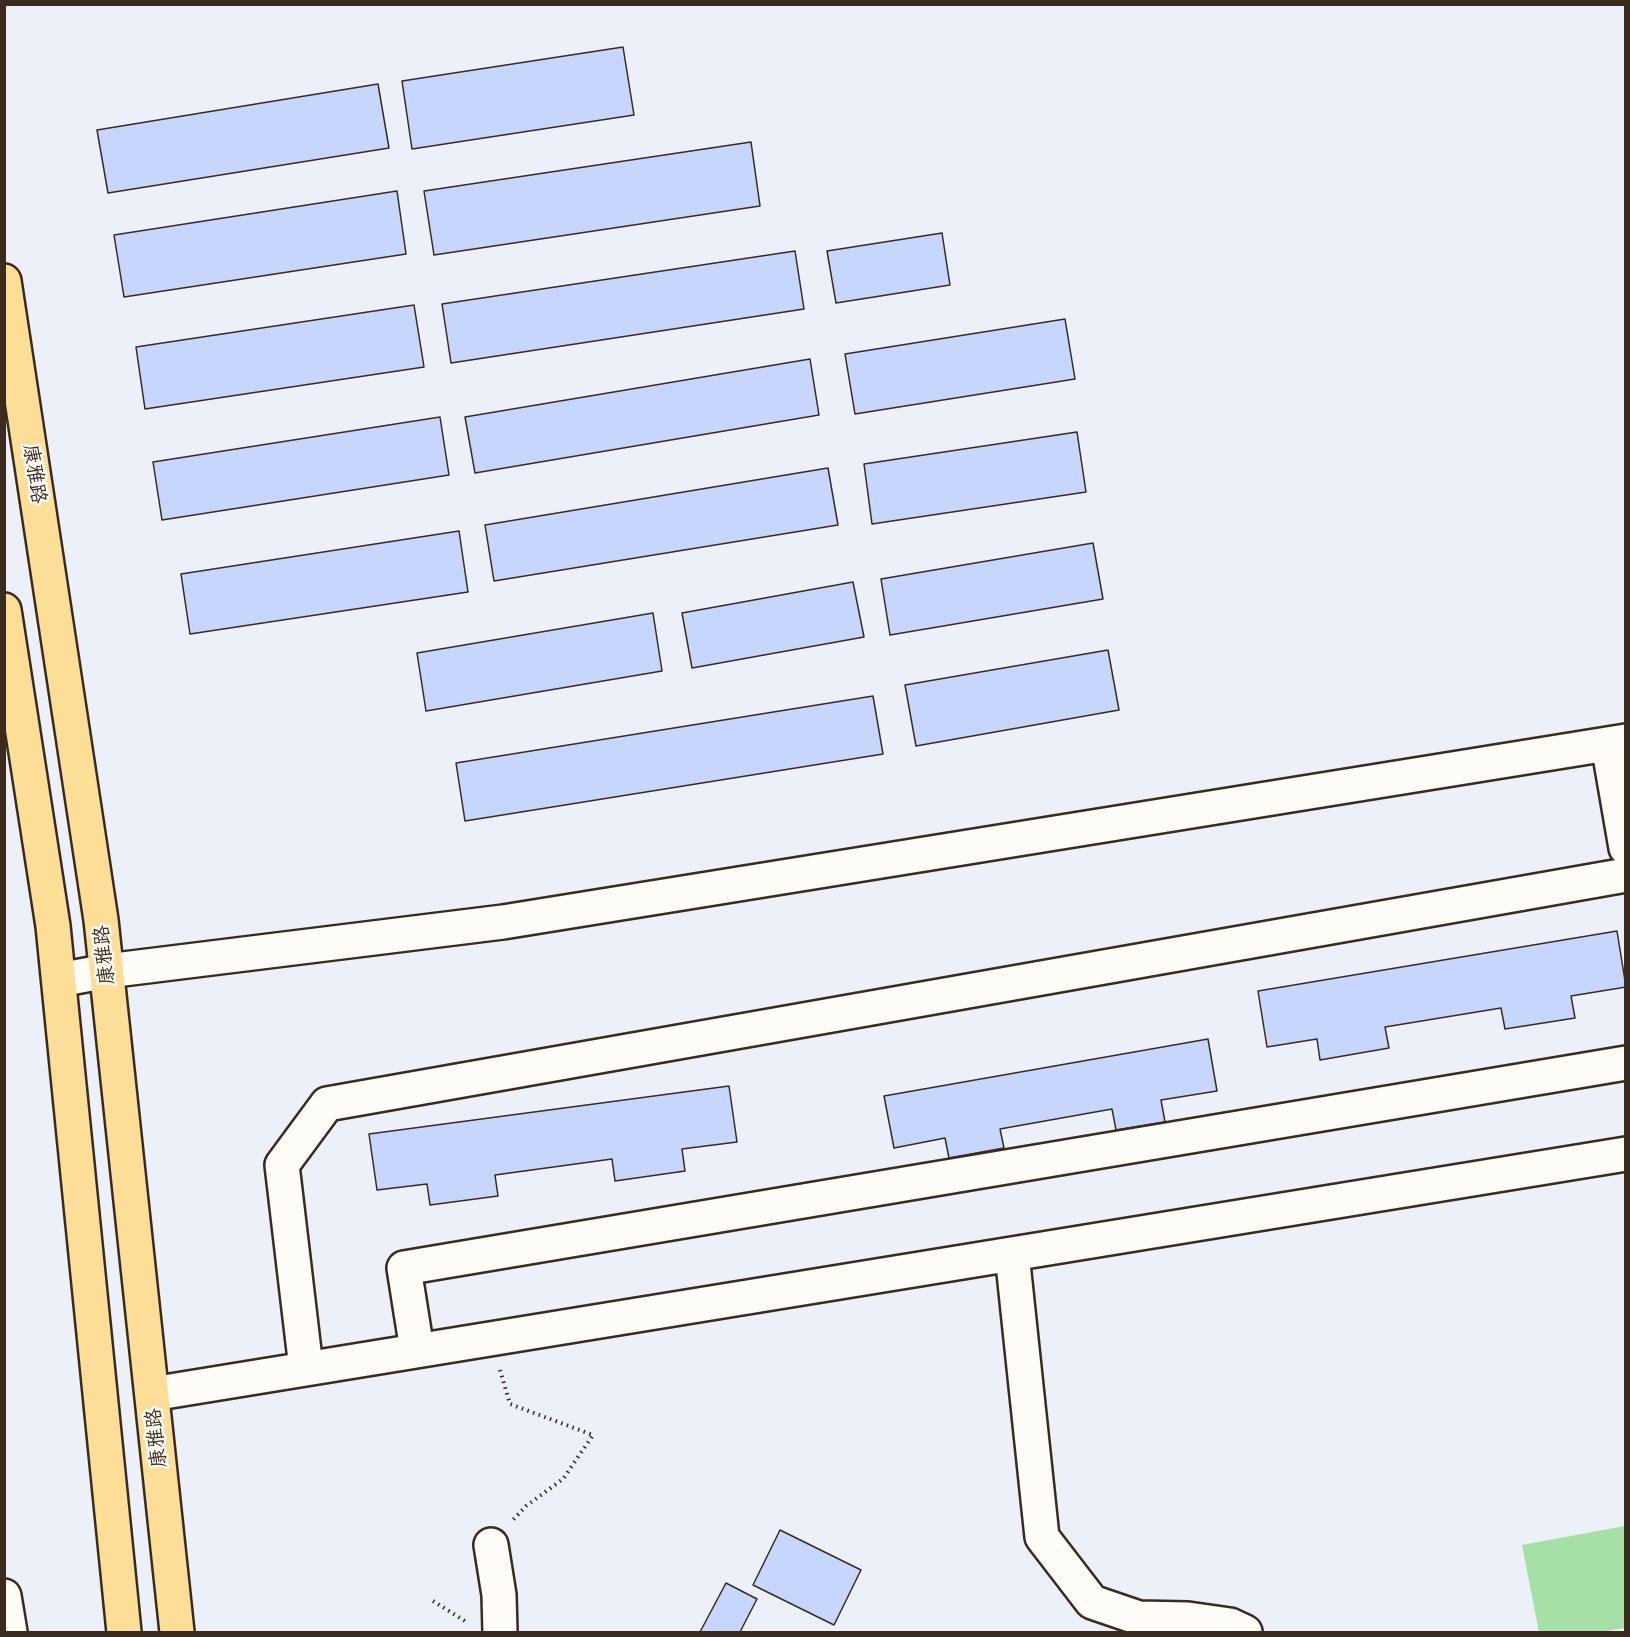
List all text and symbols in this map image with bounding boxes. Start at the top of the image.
street label: 康雅路 [17,442,51,506]
street label: 康雅路 [90,924,120,986]
street label: 康雅路 [142,1407,172,1469]

